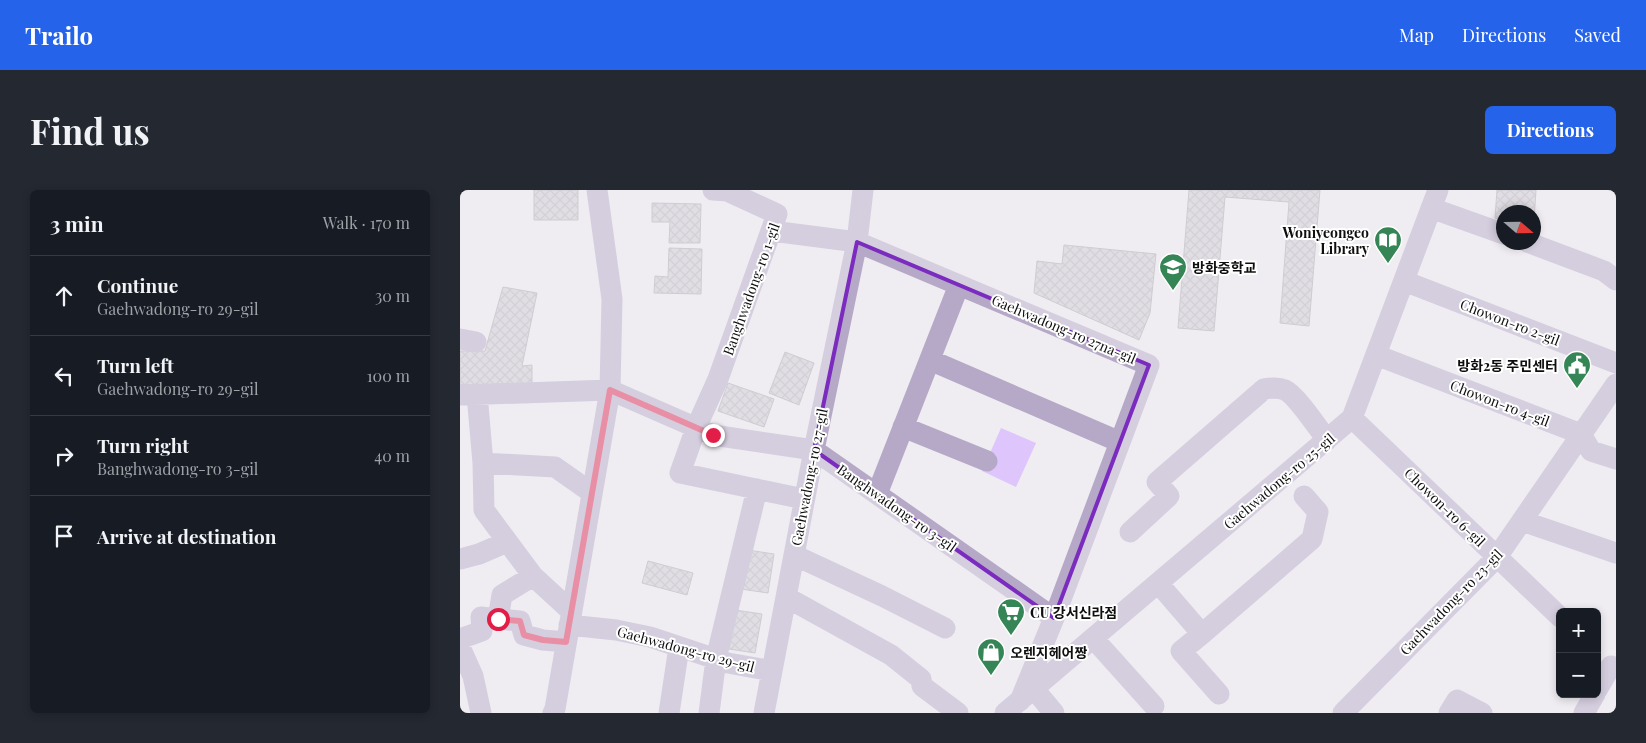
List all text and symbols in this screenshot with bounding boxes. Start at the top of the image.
text: Trailo [25,19,93,51]
text: Map [1399,23,1434,47]
text: Directions [1462,23,1546,47]
text: Saved [1574,23,1621,47]
button: Directions [1485,106,1616,154]
text: Find us [30,107,150,154]
north arrow [1496,205,1541,250]
text: 3 min [50,209,104,237]
text: Walk · 170 m [323,212,410,233]
street label: Banghwadong-ro 1-gil [718,220,784,358]
place label: Woniyeongeo Library [1282,223,1370,258]
library icon: Woniyeongeo Library [1373,225,1403,264]
school or university icon: 방화중학교 [1158,252,1188,291]
place label: 방화중학교 [1192,258,1257,277]
text: Continue [97,272,178,298]
icon: ahead [50,282,78,310]
text: 30 m [375,285,410,306]
street label: Gaehwadong-ro 27na-gil [989,290,1139,368]
street label: Chowon-ro 2-gil [1457,294,1563,350]
text: Gaehwadong-ro 29-gil [97,298,258,319]
public building icon: 방화2동 주민센터 [1562,350,1592,389]
text: Turn left [97,352,174,378]
place label: 방화2동 주민센터 [1457,356,1558,375]
icon: left [50,362,78,390]
text: 100 m [367,365,410,386]
street label: Chowon-ro 4-gil [1448,375,1552,431]
text: Gaehwadong-ro 29-gil [97,378,258,399]
street label: Gaehwadong-ro 27-gil [786,407,832,547]
route end [702,424,725,447]
street label: Gaehwadong-ro 25-gil [1219,429,1339,533]
text: Turn right [97,432,189,458]
icon: right [50,442,78,470]
text: 40 m [374,445,410,466]
text: Banghwadong-ro 3-gil [97,458,258,479]
street label: Banghwadong-ro 3-gil [834,460,960,556]
street label: Chowon-ro 6-gil [1400,463,1490,551]
icon: arrive [50,522,78,550]
text: Arrive at destination [97,523,277,549]
street label: Gaehwadong-ro 23-gil [1395,545,1507,659]
supermarket icon: CU 강서신라점 [996,597,1026,636]
place label: CU 강서신라점 [1030,603,1117,622]
route start [487,608,510,631]
map controls [1556,608,1601,698]
button: + [1556,608,1601,653]
street label: Gaehwadong-ro 29-gil [615,622,757,676]
shop icon: 오렌지헤어짱 [976,637,1006,676]
place label: 오렌지헤어짱 [1010,643,1087,662]
button: − [1556,653,1601,698]

